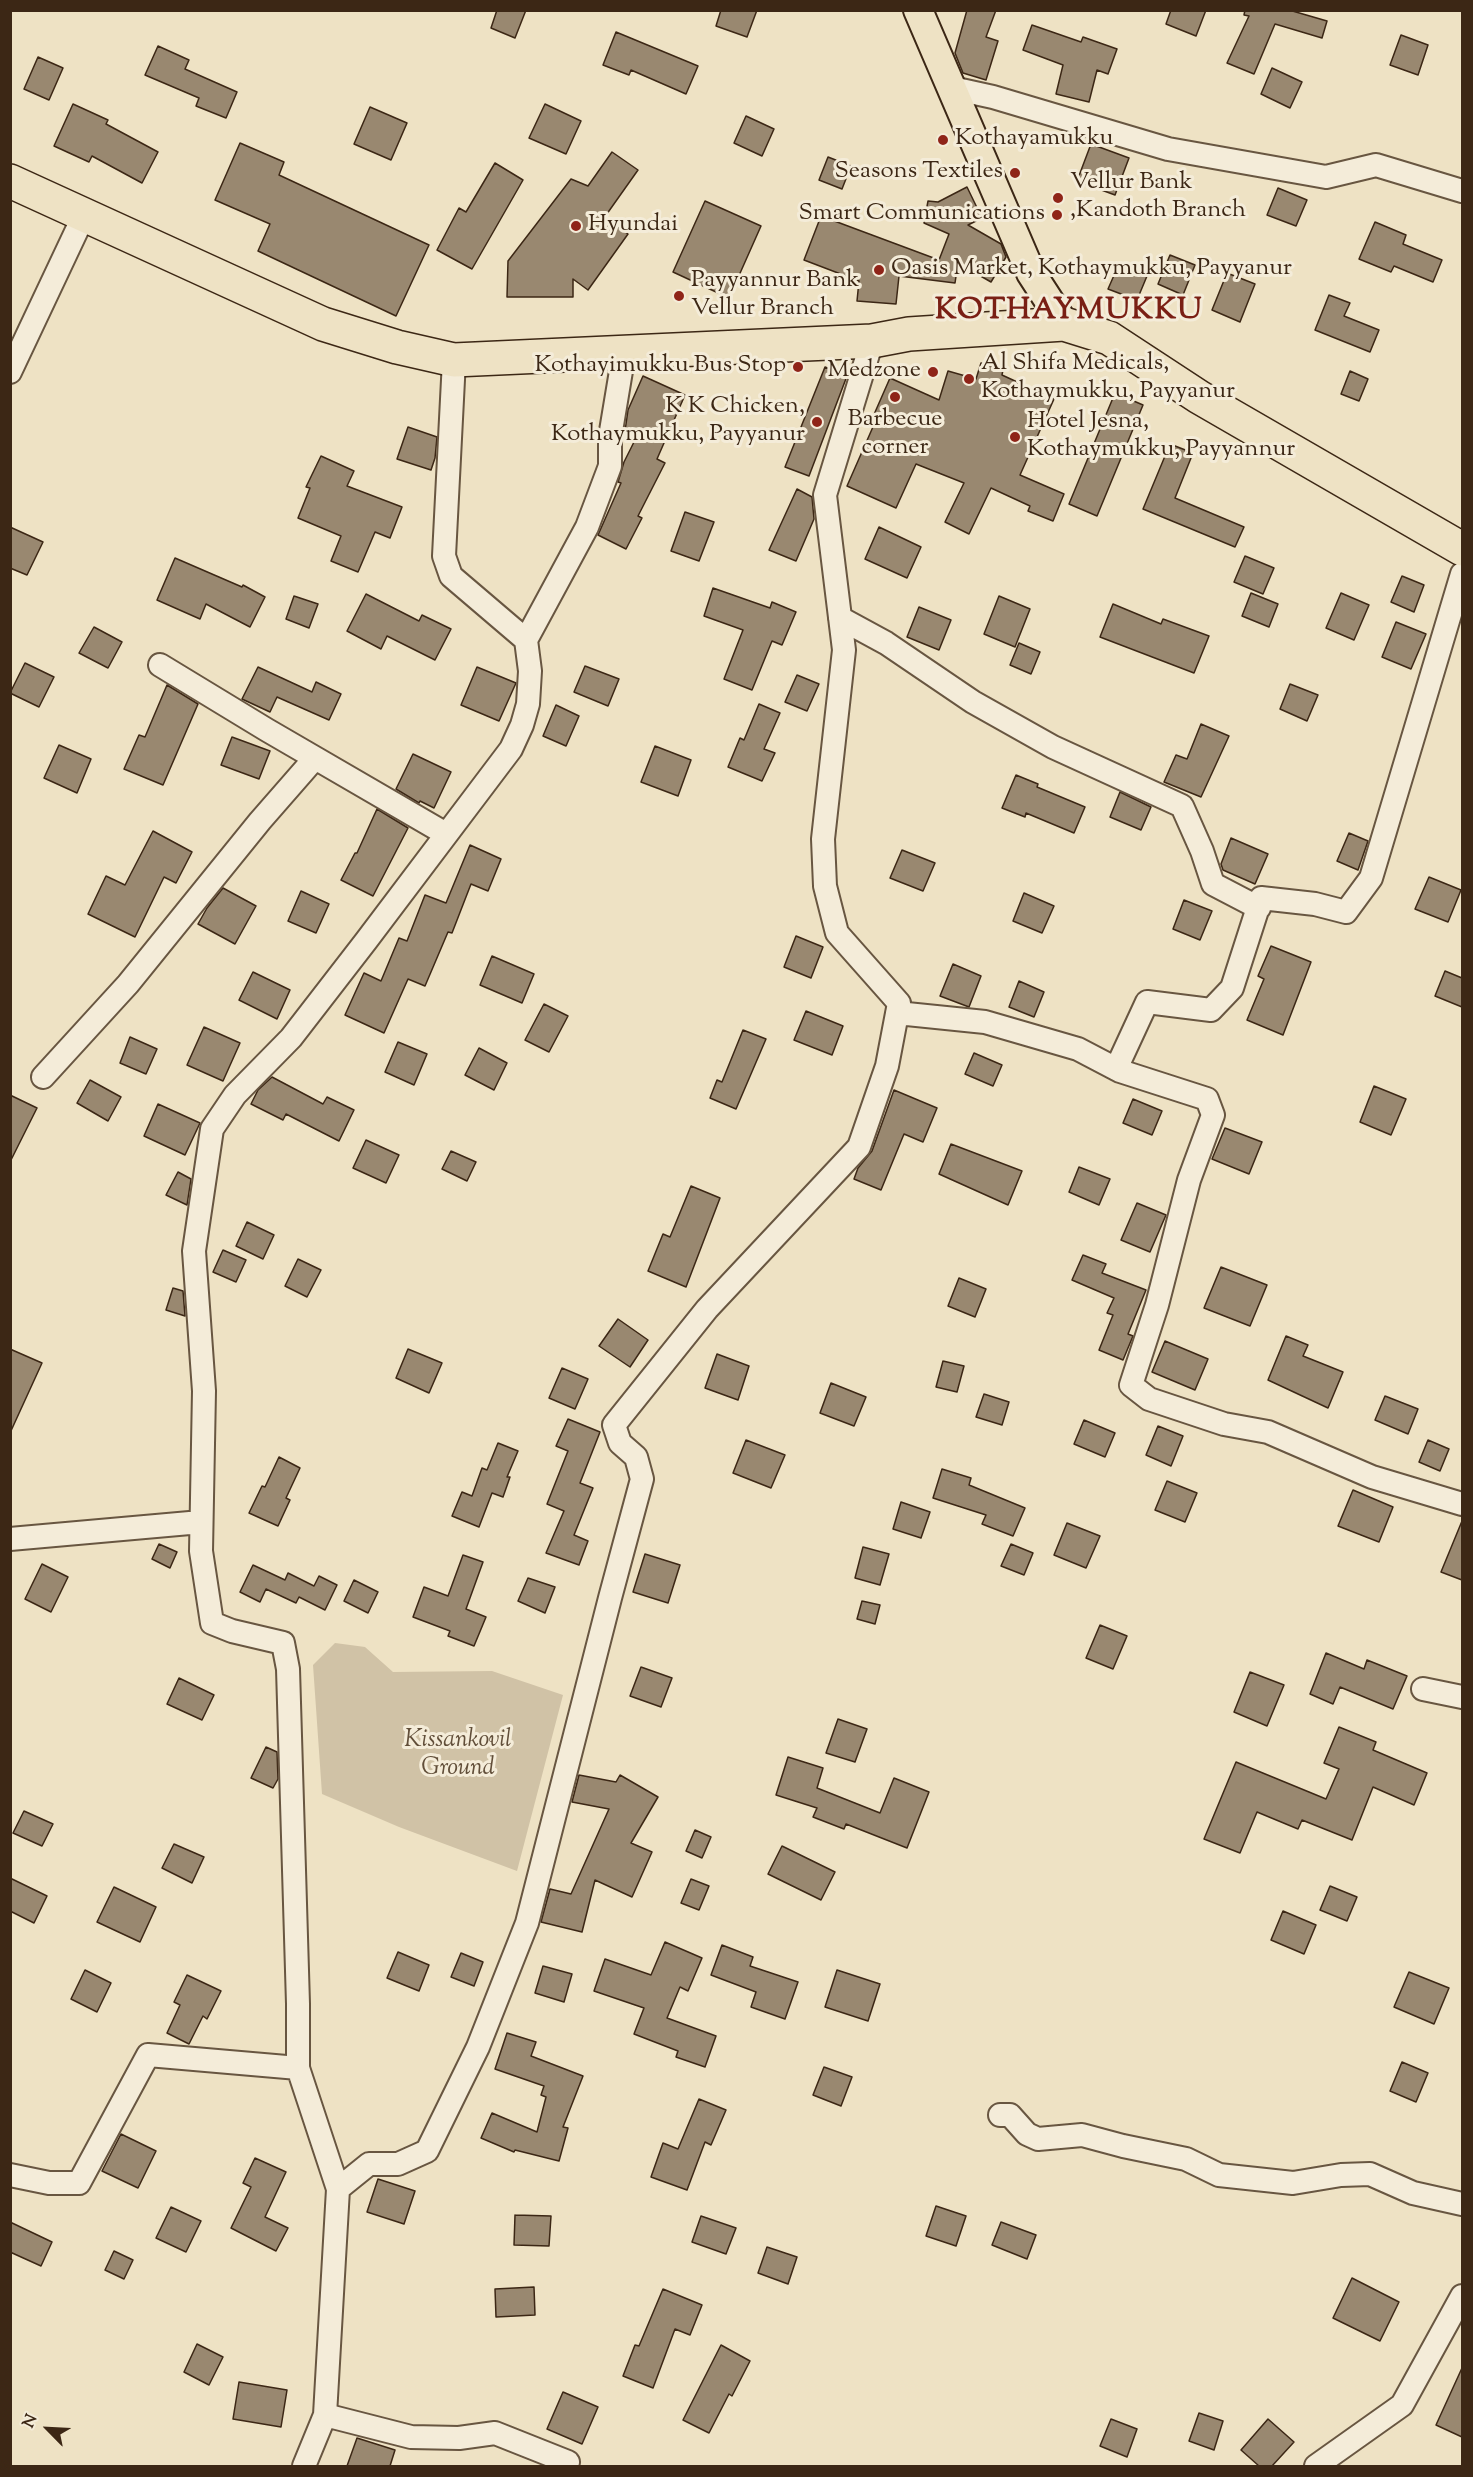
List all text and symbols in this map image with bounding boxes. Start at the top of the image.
place label: Kothayamukku [955,126,1113,154]
marker: Kothayamukku [936,133,950,147]
place label: Seasons Textiles [834,159,1003,187]
marker: Seasons Textiles [1008,166,1022,180]
place label: Vellur Bank ,Kandoth Branch [1070,170,1246,226]
marker: Vellur Bank ,Kandoth Branch [1051,191,1065,205]
place label: Smart Communications [799,201,1045,229]
marker: Smart Communications [1050,208,1064,222]
place label: Hyundai [588,212,678,240]
marker: Hyundai [569,219,583,233]
place label: Oasis Market, Kothaymukku, Payyanur [891,256,1292,284]
marker: Oasis Market, Kothaymukku, Payyanur [872,263,886,277]
place label: Payyannur Bank Vellur Branch [691,268,859,324]
marker: Payyannur Bank Vellur Branch [672,289,686,303]
district label: KOTHAYMUKKU [935,295,1203,331]
place label: Al Shifa Medicals, Kothaymukku, Payyanur [981,351,1235,407]
place label: Kothayimukku Bus Stop [535,353,786,381]
place label: Medzone [827,358,921,386]
marker: Kothayimukku Bus Stop [791,360,805,374]
marker: Medzone [926,365,940,379]
marker: Al Shifa Medicals, Kothaymukku, Payyanur [962,372,976,386]
marker: Barbecue corner [888,390,902,404]
place label: K K Chicken, Kothaymukku, Payyanur [551,394,805,450]
place label: Barbecue corner [848,407,942,463]
place label: Hotel Jesna, Kothaymukku, Payyannur [1027,409,1295,465]
marker: K K Chicken, Kothaymukku, Payyanur [810,415,824,429]
marker: Hotel Jesna, Kothaymukku, Payyannur [1008,430,1022,444]
park label: Kissankovil Ground [404,1728,512,1784]
north arrow [18,2399,78,2459]
text: N [18,2411,44,2432]

